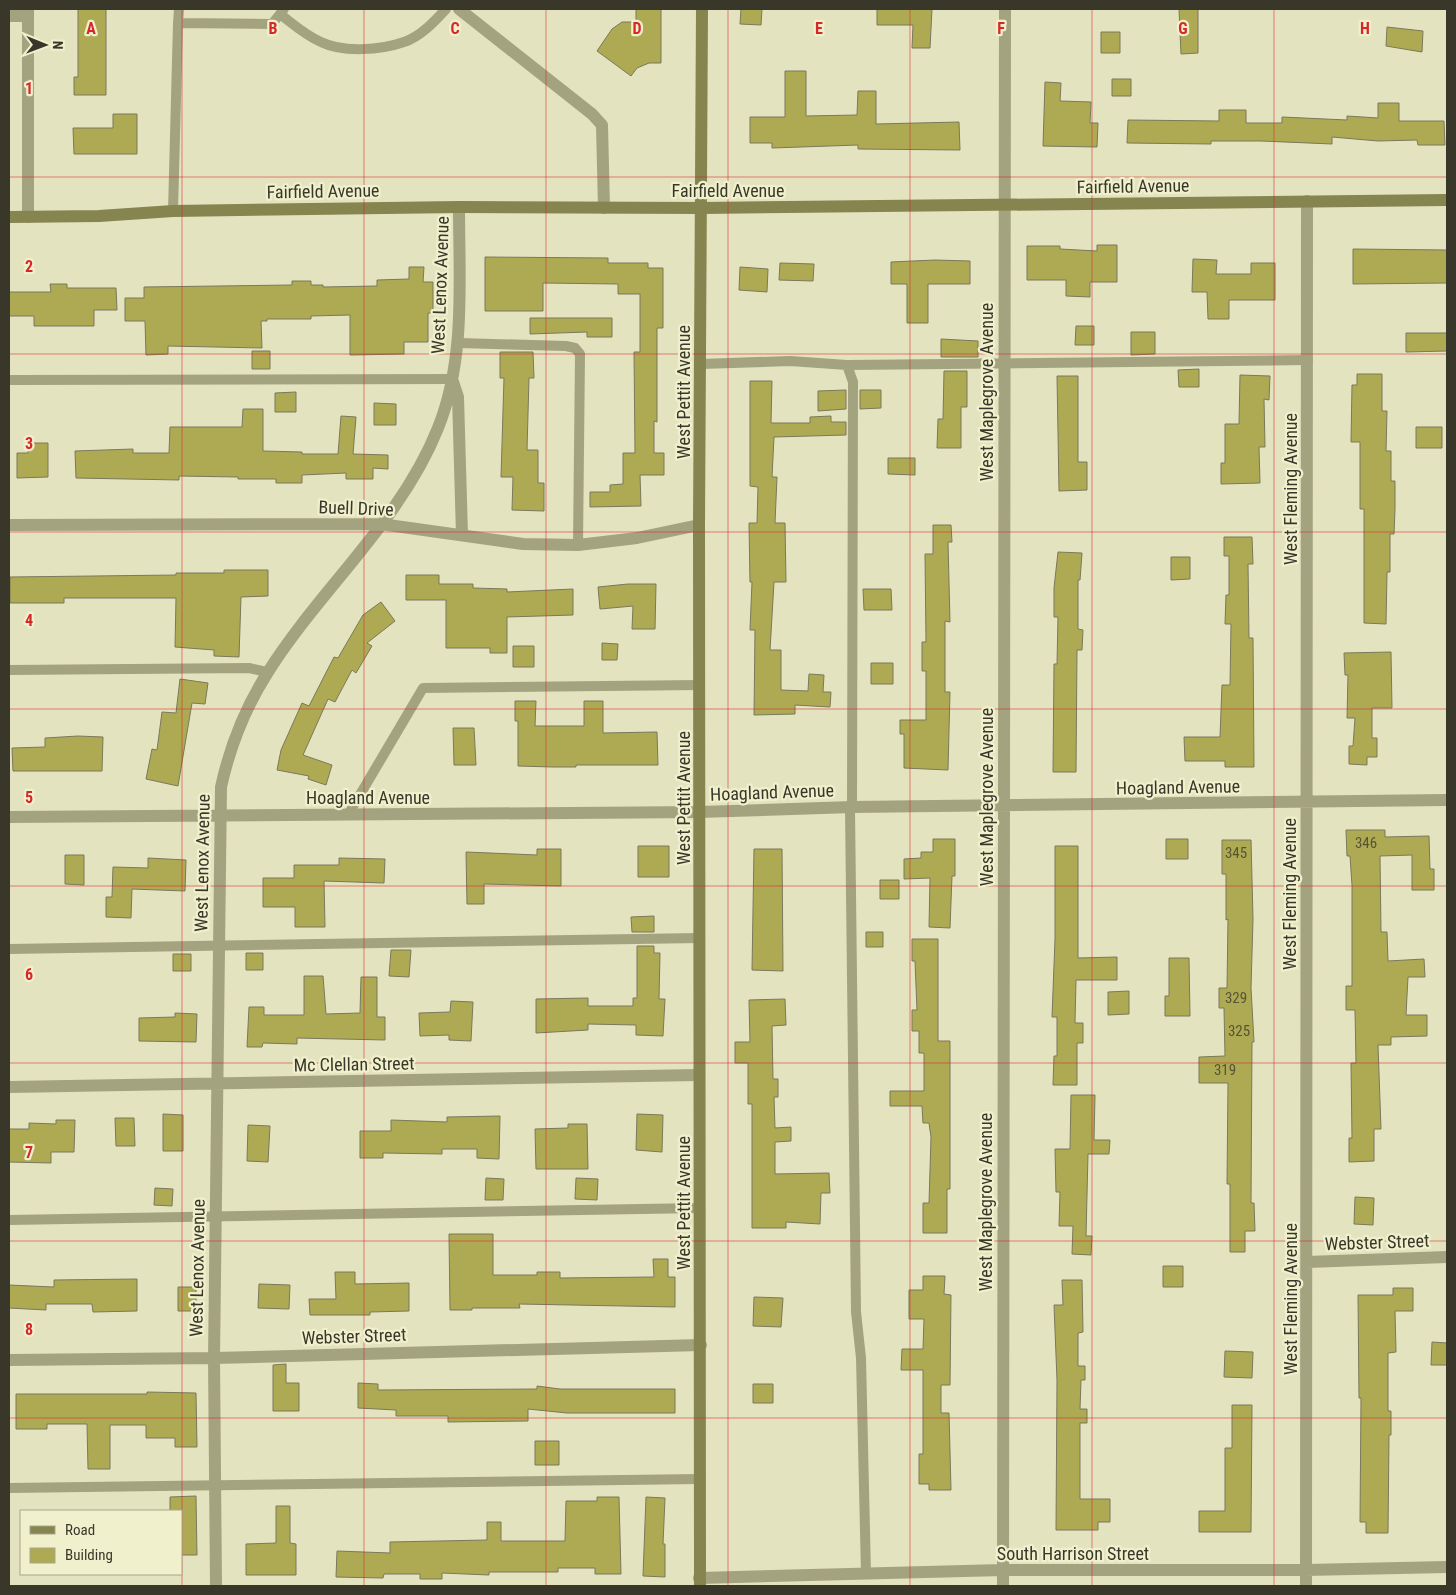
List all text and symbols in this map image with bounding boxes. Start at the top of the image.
text: A [86,19,96,38]
text: B [269,19,278,38]
text: C [450,19,460,38]
text: D [632,19,642,38]
text: E [815,19,823,38]
text: F [997,19,1005,38]
text: G [1178,19,1188,38]
text: H [1360,19,1370,38]
north arrow [20,20,70,70]
text: N [50,41,66,50]
text: 1 [25,79,33,98]
street label: Fairfield Avenue [1076,175,1190,197]
street label: Fairfield Avenue [266,180,380,202]
street label: Fairfield Avenue [672,180,784,201]
street label: West Lenox Avenue [427,216,453,354]
text: 2 [25,257,33,276]
street label: West Maplegrove Avenue [976,303,997,481]
street label: West Pettit Avenue [673,325,694,459]
street label: West Fleming Avenue [1280,413,1301,565]
text: 3 [25,434,33,453]
street label: Buell Drive [318,496,394,520]
text: 4 [25,611,33,630]
street label: West Maplegrove Avenue [976,708,997,886]
street label: West Pettit Avenue [673,731,694,865]
street label: Hoagland Avenue [1116,775,1240,799]
street label: Hoagland Avenue [710,779,834,805]
street label: Hoagland Avenue [306,787,430,808]
text: 5 [25,788,33,807]
street label: West Lenox Avenue [190,794,214,932]
street label: West Fleming Avenue [1279,818,1300,970]
house number: 346 [1355,834,1377,852]
house number: 345 [1225,844,1247,862]
text: 6 [25,965,33,984]
house number: 329 [1225,989,1247,1007]
house number: 325 [1228,1022,1250,1040]
street label: Mc Clellan Street [293,1052,415,1076]
house number: 319 [1214,1061,1236,1079]
street label: West Maplegrove Avenue [975,1113,996,1291]
street label: West Pettit Avenue [673,1136,694,1270]
text: 7 [25,1143,33,1162]
street label: West Lenox Avenue [185,1199,209,1337]
street label: West Fleming Avenue [1280,1223,1301,1375]
street label: Webster Street [1324,1230,1430,1254]
text: 8 [25,1320,33,1339]
street label: Webster Street [301,1324,407,1348]
legend [20,1510,182,1575]
text: Road [65,1521,95,1539]
street label: South Harrison Street [997,1543,1149,1564]
text: Building [65,1546,113,1564]

